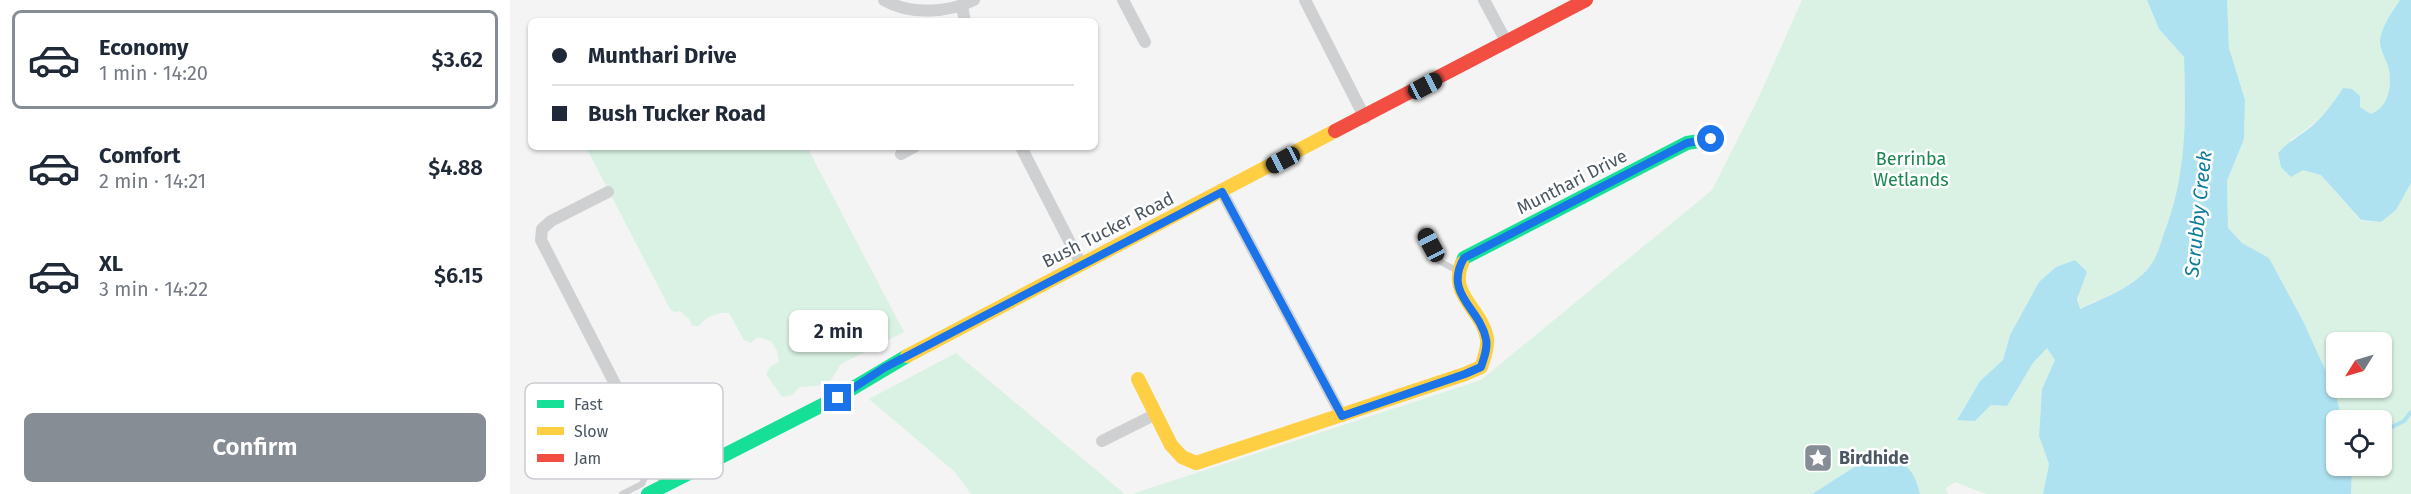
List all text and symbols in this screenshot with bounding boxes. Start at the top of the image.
icon: car [27,33,81,87]
text: Economy [99,34,188,61]
text: Munthari Drive [588,42,737,69]
text: $3.62 [431,46,483,73]
text: 1 min · 14:20 [99,61,208,85]
car [1405,70,1445,102]
text: Bush Tucker Road [588,100,766,127]
route start [1697,125,1724,152]
icon: car [27,141,81,195]
text: Comfort [99,142,180,169]
car [1263,144,1303,176]
street label: Munthari Drive [1513,145,1631,219]
park label: Berrinba Wetlands [1873,148,1949,191]
water label: Scrubby Creek [2179,150,2217,279]
text: $4.88 [428,154,483,181]
text: 2 min · 14:21 [99,169,206,193]
street label: Bush Tucker Road [1038,187,1178,273]
car [1415,225,1447,265]
icon: car [27,249,81,303]
text: XL [99,250,123,277]
text: $6.15 [434,262,483,289]
text: 3 min · 14:22 [99,277,208,301]
callout: 2 min [788,311,888,353]
text: 2 min [814,319,863,343]
north arrow [2326,332,2392,398]
map controls [2326,332,2392,476]
legend [525,383,723,479]
route end [824,384,851,411]
text: Fast [574,395,603,414]
button: locate [2326,410,2392,476]
button: Confirm [24,413,486,482]
text: Slow [574,422,609,441]
place icon: Birdhide [1802,442,1834,474]
place label: Birdhide [1839,447,1909,469]
text: Jam [574,449,601,468]

